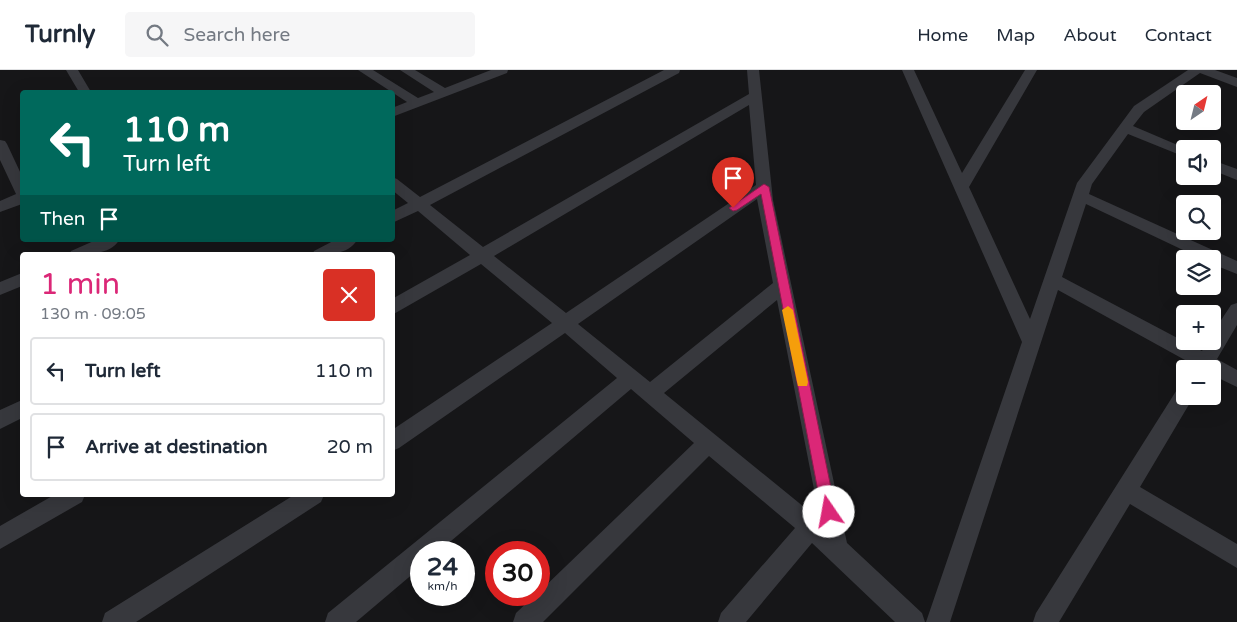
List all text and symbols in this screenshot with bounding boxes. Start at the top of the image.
search box [125,12,475,57]
text: Turnly [25,20,95,49]
icon: search [143,21,171,49]
text: Search here [183,24,290,46]
text: Home [917,24,968,46]
text: Map [996,24,1035,46]
text: About [1063,24,1117,46]
text: Contact [1145,24,1212,46]
north arrow [1176,85,1221,130]
map controls [1176,85,1221,405]
text: 110 m [123,109,230,151]
icon: left [40,110,105,175]
button: sound [1176,140,1221,185]
text: Turn left [123,151,211,177]
pin [712,157,754,208]
icon: arrive [719,164,747,192]
button: search [1176,195,1221,240]
icon: arrive [95,205,123,233]
text: Then [40,208,85,230]
button: layers [1176,250,1221,295]
text: 1 min [40,266,120,303]
button: close [323,269,375,321]
text: 130 m · 09:05 [40,304,146,324]
button: + [1176,305,1221,350]
icon: left [42,357,70,385]
text: Turn left [85,360,161,382]
text: 110 m [315,360,373,382]
button: − [1176,360,1221,405]
icon: arrive [42,433,70,461]
text: Arrive at destination [85,436,268,458]
text: 20 m [327,436,373,458]
position arrow [802,485,854,537]
speed limit sign: 30 [485,541,550,606]
text: 24 [427,552,458,582]
text: km/h [427,579,458,593]

